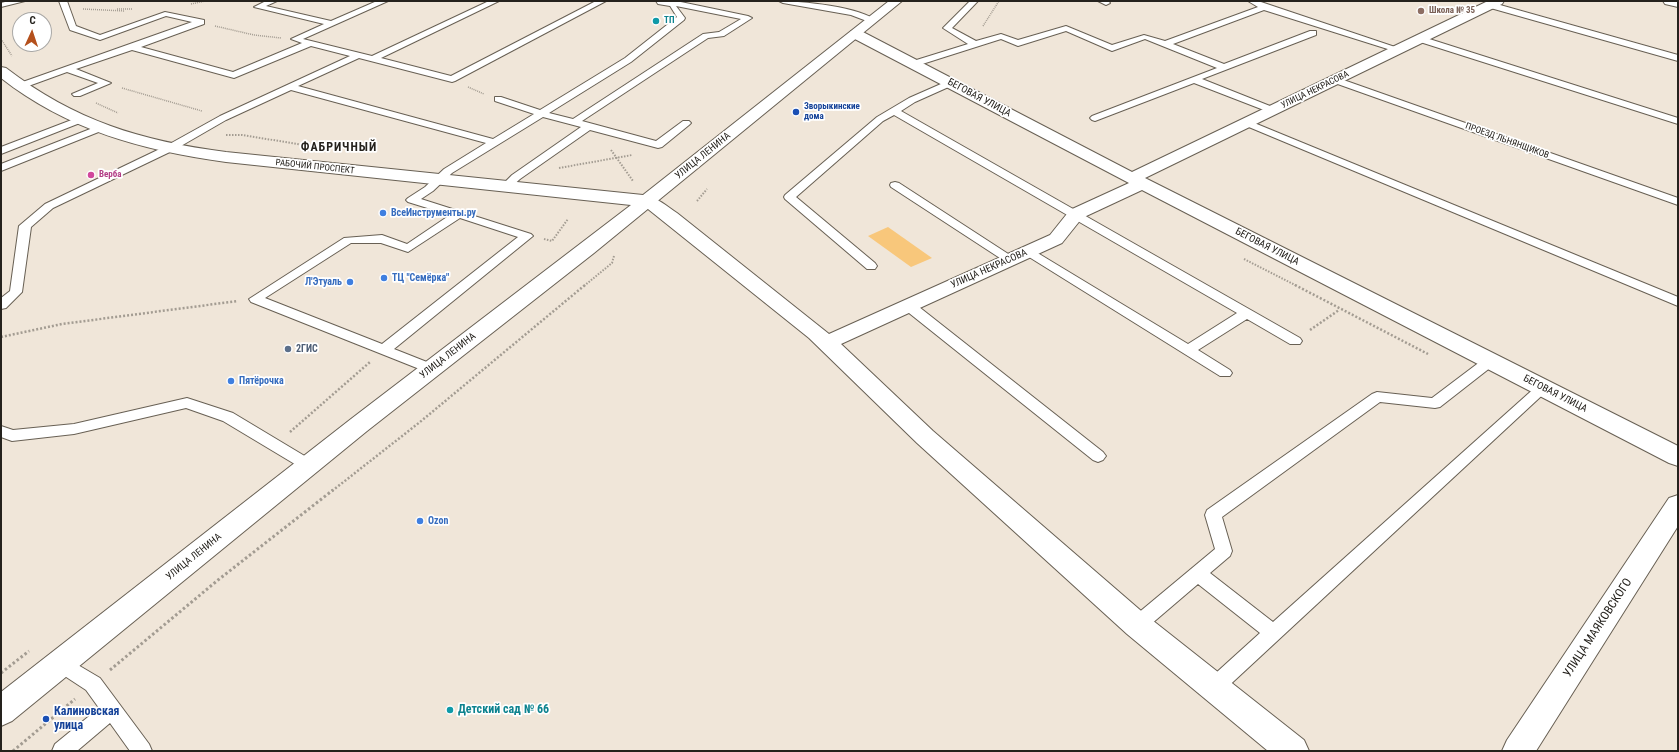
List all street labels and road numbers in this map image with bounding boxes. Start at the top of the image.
street label: УЛИЦА НЕКРАСОВА [1279,69,1351,111]
street label: БЕГОВАЯ УЛИЦА [945,76,1013,120]
street label: ПРОЕЗД ЛЬНЯНЩИКОВ [1464,121,1550,161]
street label: УЛИЦА ЛЕНИНА [673,130,733,182]
street label: РАБОЧИЙ ПРОСПЕКТ [275,157,355,177]
street label: БЕГОВАЯ УЛИЦА [1233,226,1301,268]
street label: УЛИЦА НЕКРАСОВА [949,247,1029,291]
street label: УЛИЦА ЛЕНИНА [418,330,478,382]
street label: БЕГОВАЯ УЛИЦА [1521,373,1589,415]
street label: УЛИЦА ЛЕНИНА [164,531,224,583]
street label: УЛИЦА МАЯКОВСКОГО [1561,576,1635,680]

